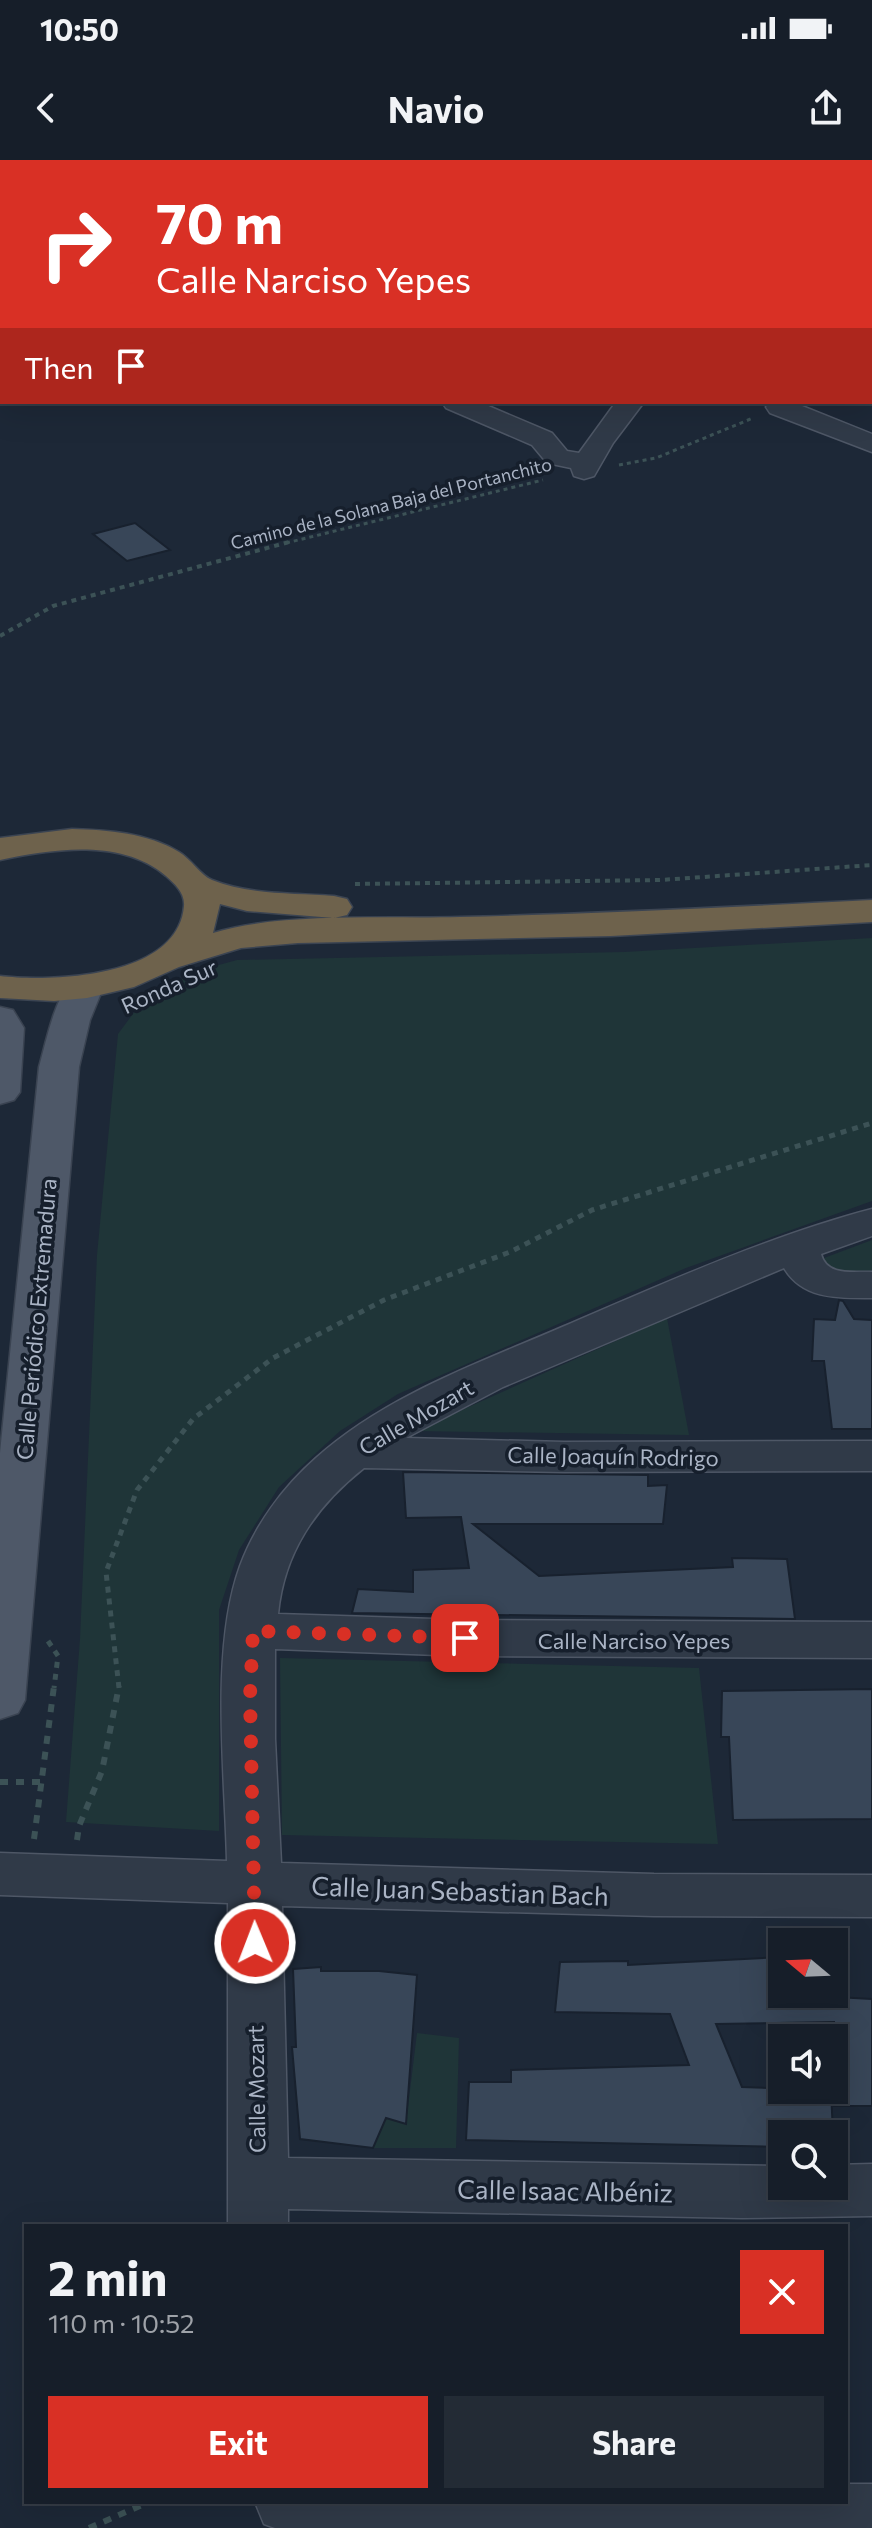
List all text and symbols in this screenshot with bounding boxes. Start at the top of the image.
text: 10:50 [40,10,119,47]
icon: back [24,86,68,130]
text: Navio [388,86,484,130]
icon: share [804,86,848,130]
text: 70 m [156,187,283,256]
icon: right [24,192,128,296]
text: Calle Narciso Yepes [156,256,471,300]
icon: arrive [109,344,153,388]
text: Then [24,348,93,385]
street label: Camino de la Solana Baja del Portanchito [228,452,554,554]
street label: Ronda Sur [117,953,221,1019]
street label: Calle Periódico Extremadura [10,1177,62,1461]
street label: Calle Mozart [354,1373,478,1461]
street label: Calle Joaquín Rodrigo [507,1441,719,1471]
pin [431,1604,499,1672]
icon: arrive [443,1616,487,1660]
street label: Calle Narciso Yepes [538,1627,730,1654]
street label: Calle Juan Sebastian Bach [311,1869,609,1911]
position arrow [213,1901,297,1985]
north arrow [768,1928,848,2008]
map controls [768,1928,848,2200]
button: sound [768,2024,848,2104]
street label: Calle Mozart [241,2025,271,2153]
button: search [768,2120,848,2200]
street label: Calle Isaac Albéniz [457,2173,673,2207]
text: 2 min [48,2247,168,2306]
button: close [740,2250,824,2334]
text: 110 m · 10:52 [48,2307,195,2338]
button: Exit [48,2396,428,2488]
button: Share [444,2396,824,2488]

